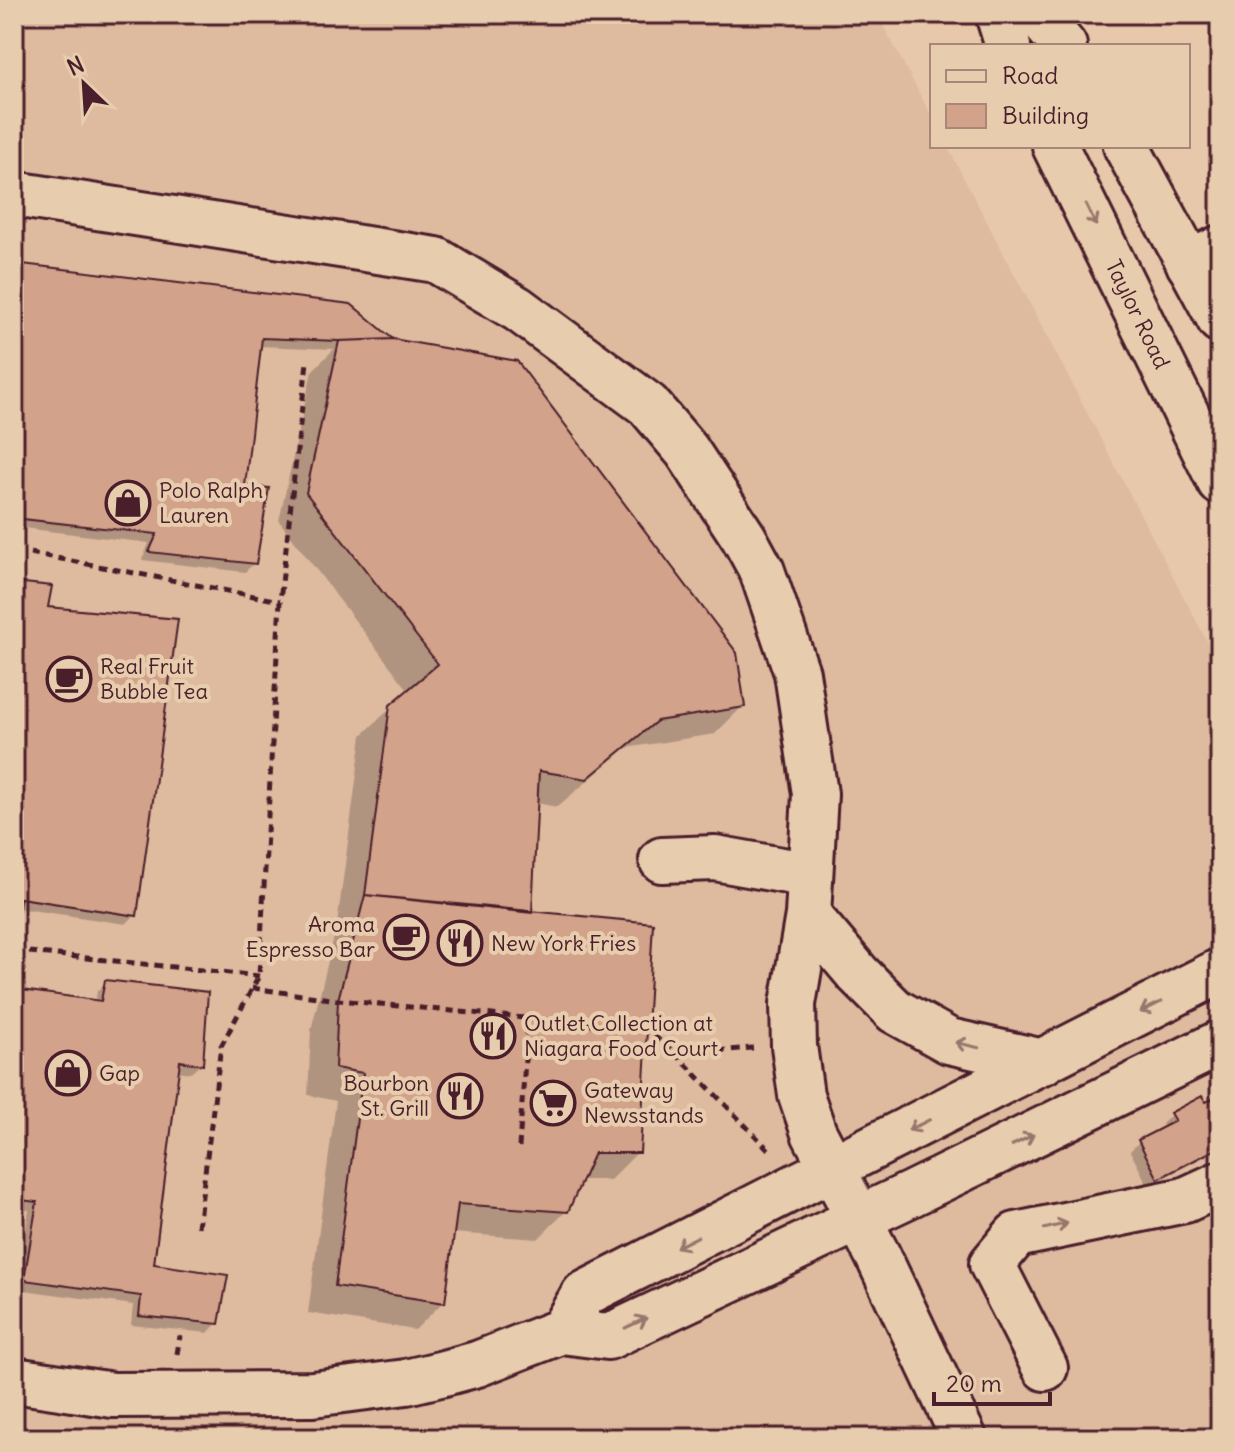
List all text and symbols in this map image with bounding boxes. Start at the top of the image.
north arrow [44,44,124,124]
legend [930,44,1190,148]
text: N [63,50,88,82]
text: Road [1002,60,1058,90]
text: Building [1002,100,1089,130]
one-way arrow [1084,203,1099,227]
street label: Taylor Road [1100,255,1176,373]
place label: Polo Ralph Lauren [159,476,263,529]
shop icon: Polo Ralph Lauren [104,479,152,527]
place label: Real Fruit Bubble Tea [100,652,208,705]
cafe icon: Real Fruit Bubble Tea [45,655,93,703]
place label: Aroma Espresso Bar [246,910,375,963]
cafe icon: Aroma Espresso Bar [382,913,430,961]
restaurant icon: New York Fries [436,919,484,967]
place label: New York Fries [491,929,636,957]
one-way arrow [1139,1000,1163,1015]
place label: Outlet Collection at Niagara Food Court [524,1009,718,1062]
restaurant icon: Outlet Collection at Niagara Food Court [469,1012,517,1060]
one-way arrow [954,1037,980,1052]
shop icon: Gap [44,1049,92,1097]
place label: Gap [99,1059,140,1087]
place label: Bourbon St. Grill [343,1069,429,1122]
restaurant icon: Bourbon St. Grill [436,1072,484,1120]
place label: Gateway Newsstands [584,1076,704,1129]
supermarket icon: Gateway Newsstands [529,1079,577,1127]
one-way arrow [907,1118,931,1134]
one-way arrow [1011,1132,1035,1147]
one-way arrow [1042,1217,1068,1232]
one-way arrow [675,1235,699,1251]
one-way arrow [624,1315,648,1330]
scale bar [934,1356,1050,1406]
text: 20 m [946,1368,1002,1398]

